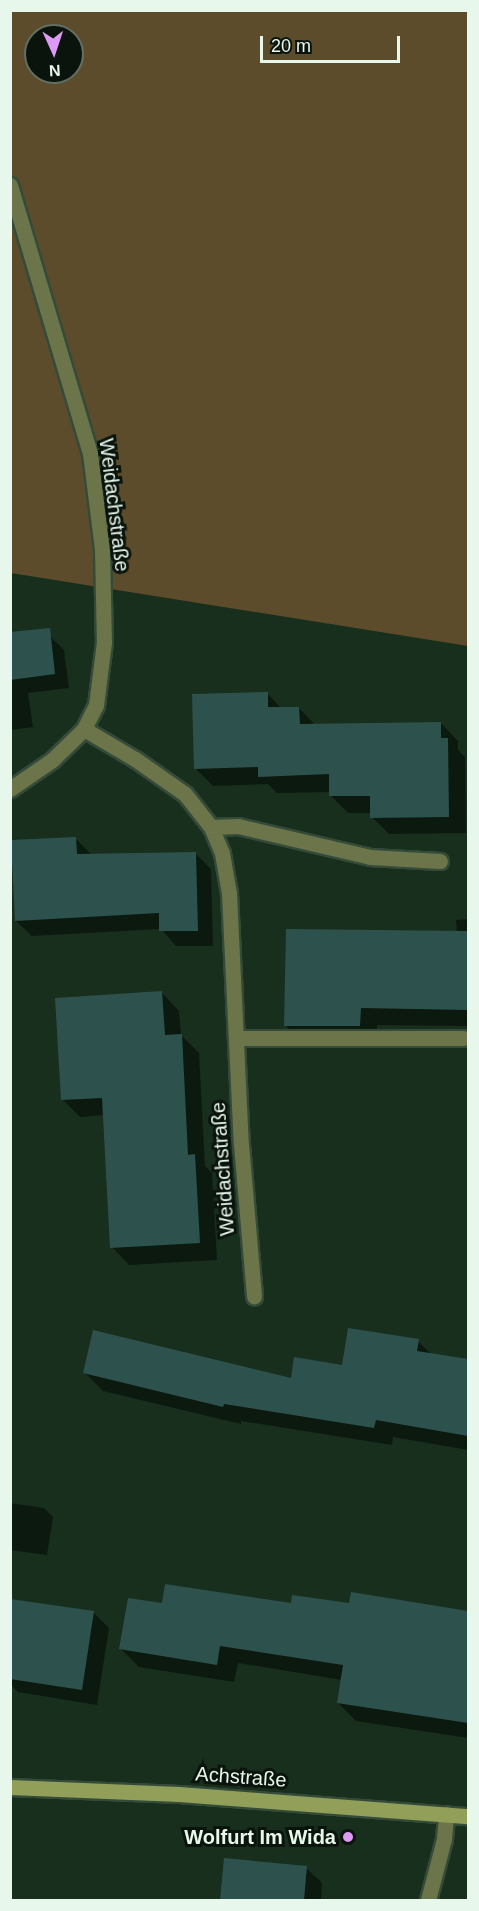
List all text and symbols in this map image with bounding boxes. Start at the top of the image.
north arrow [24,24,84,84]
scale bar [263,24,402,62]
text: 20 m [271,36,311,56]
text: N [49,62,61,79]
street label: Weidachstraße [94,437,134,573]
street label: Weidachstraße [206,1101,240,1237]
street label: Achstraße [195,1762,287,1792]
place label: Wolfurt Im Wida [184,1825,336,1849]
marker: Wolfurt Im Wida [341,1830,355,1844]

